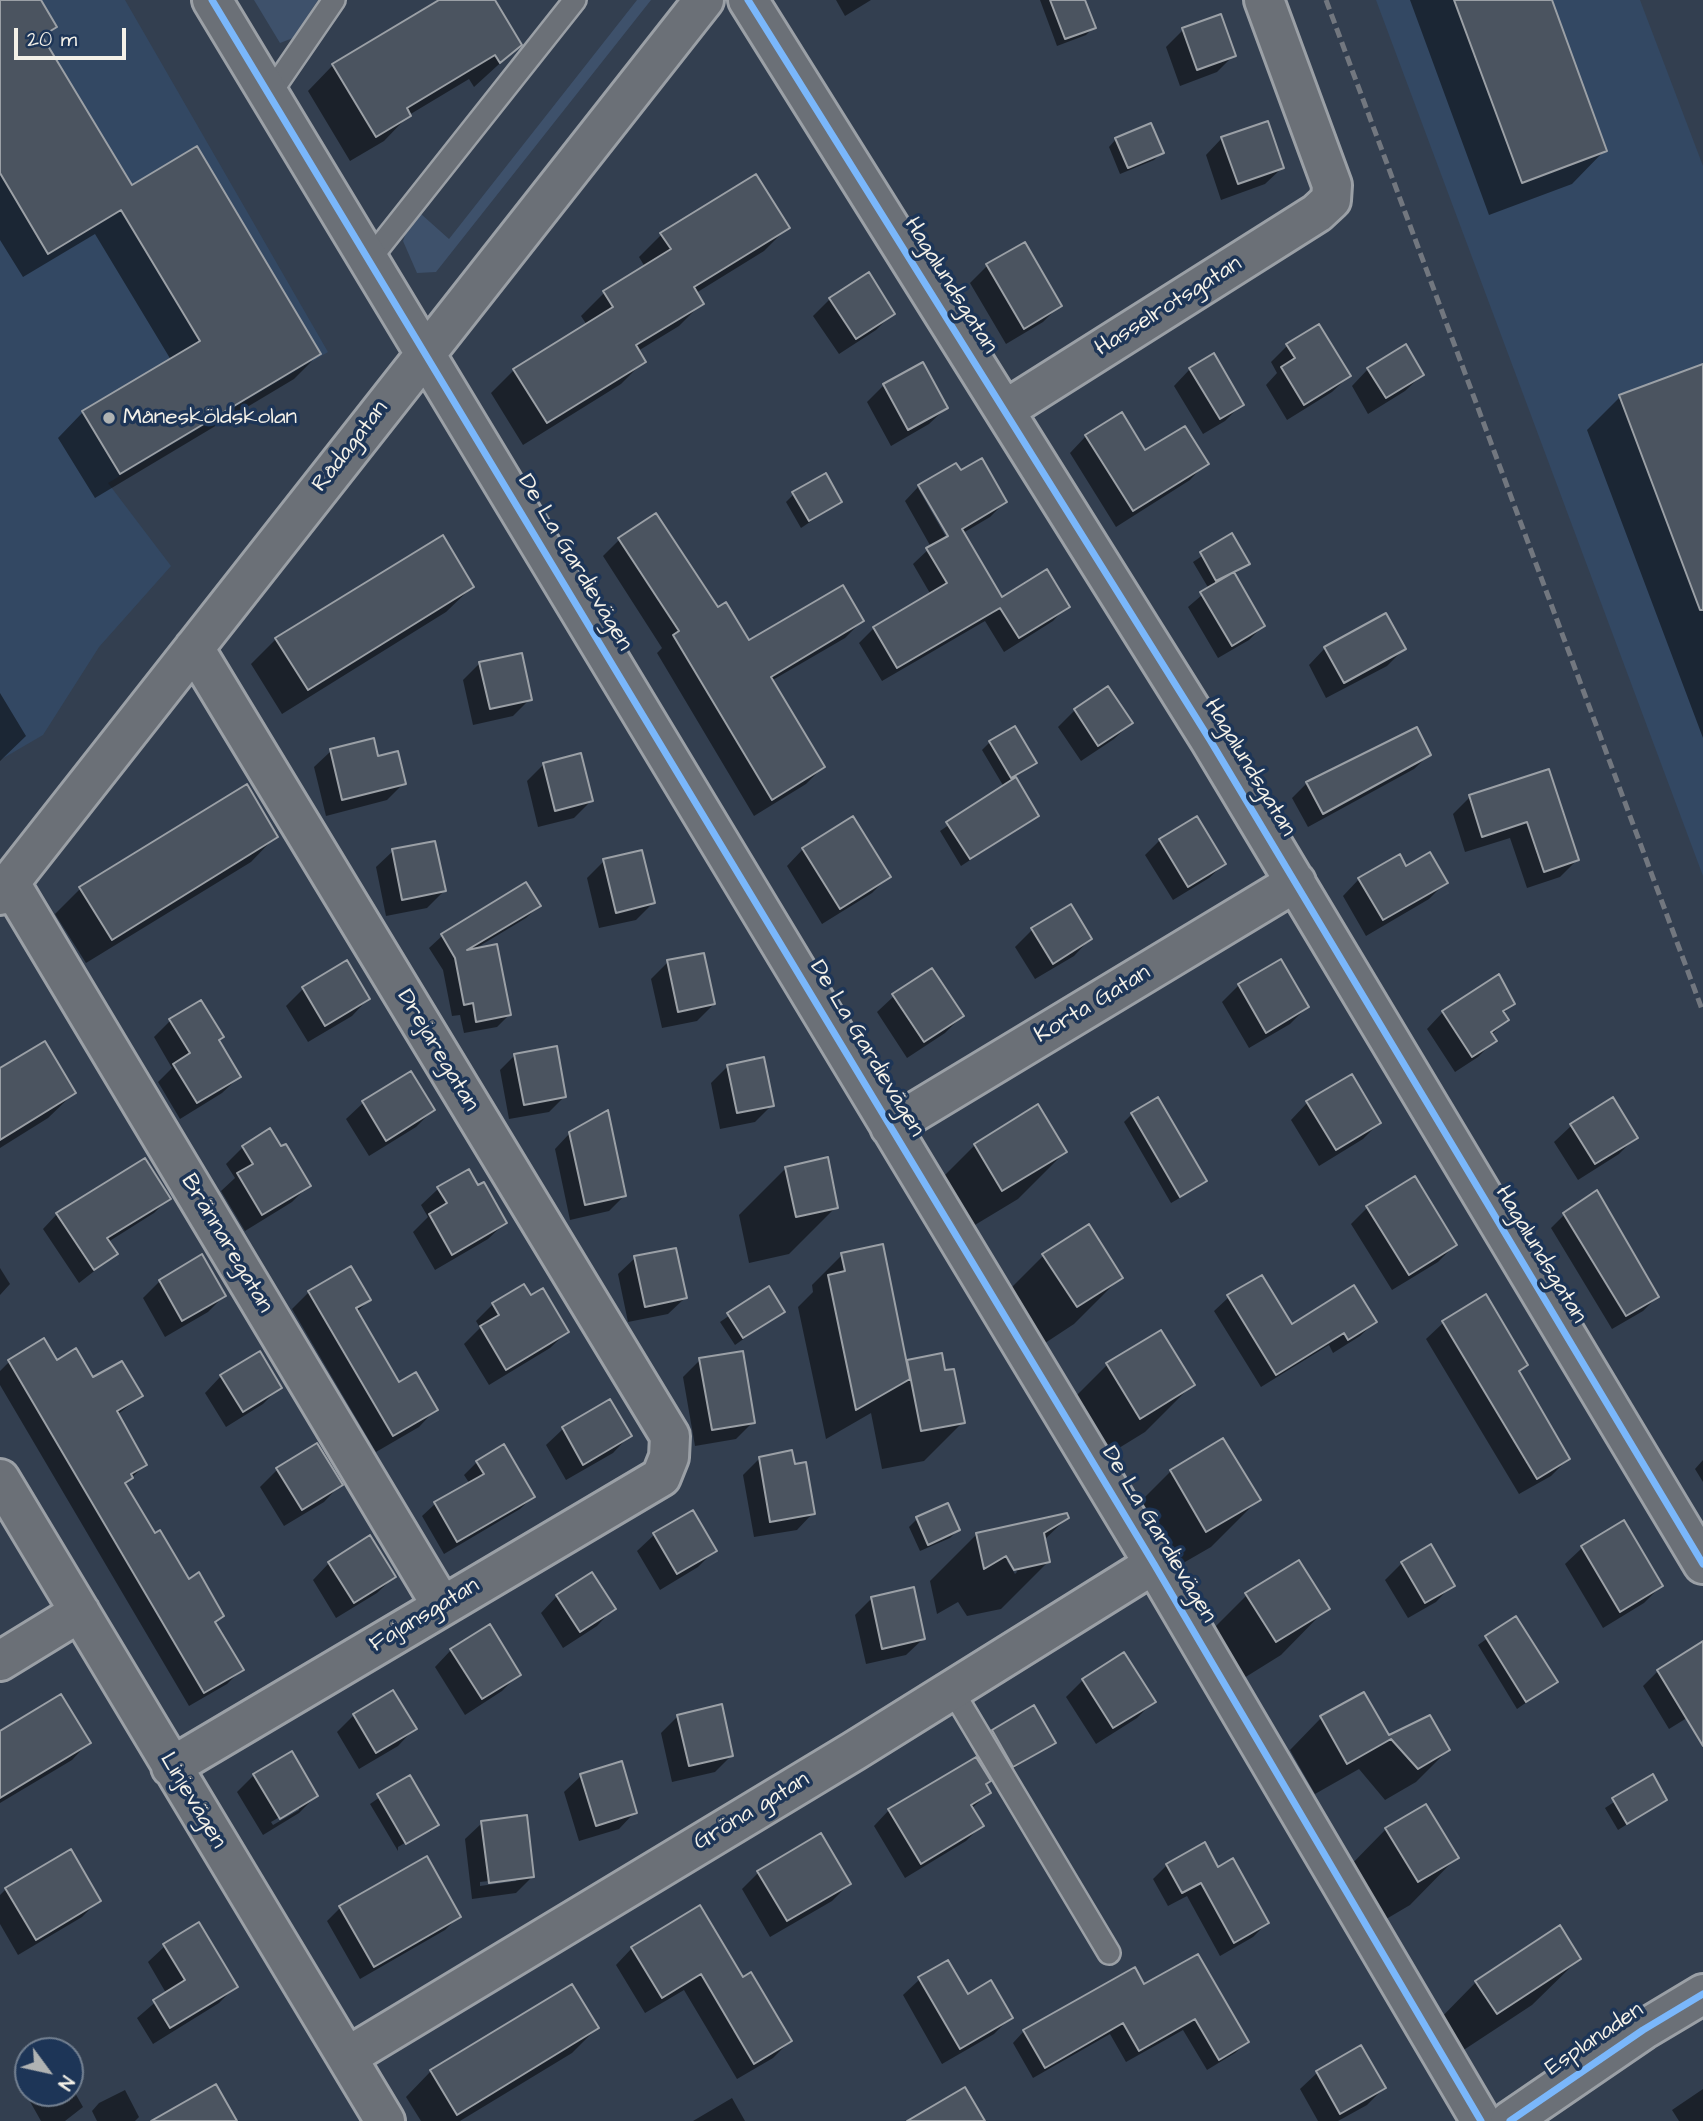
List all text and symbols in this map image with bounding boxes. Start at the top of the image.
scale bar [18,14,130,58]
text: 20 m [27,25,77,54]
street label: Hagalundsgatan [897,213,1003,359]
street label: Hasselrotsgatan [1091,251,1247,363]
street label: Rådagatan [307,396,395,498]
place label: Månesköldskolan [123,404,297,432]
marker: Månesköldskolan [101,410,117,426]
street label: De La Gardievägen [510,470,638,656]
street label: Hagalundsgatan [1197,694,1301,842]
street label: De La Gardievägen [802,956,930,1142]
street label: Korta Gatan [1030,960,1156,1050]
street label: Drejaregatan [390,985,484,1117]
street label: Brännaregatan [174,1170,278,1318]
street label: Hagalundsgatan [1488,1181,1592,1329]
street label: De La Gardievägen [1094,1442,1222,1628]
street label: Fajansgatan [365,1573,485,1659]
street label: Linjevägen [153,1748,231,1854]
street label: Gröna gatan [689,1767,815,1857]
street label: Esplanaden [1541,1997,1649,2083]
north arrow [14,2037,84,2107]
text: N [51,2070,80,2095]

